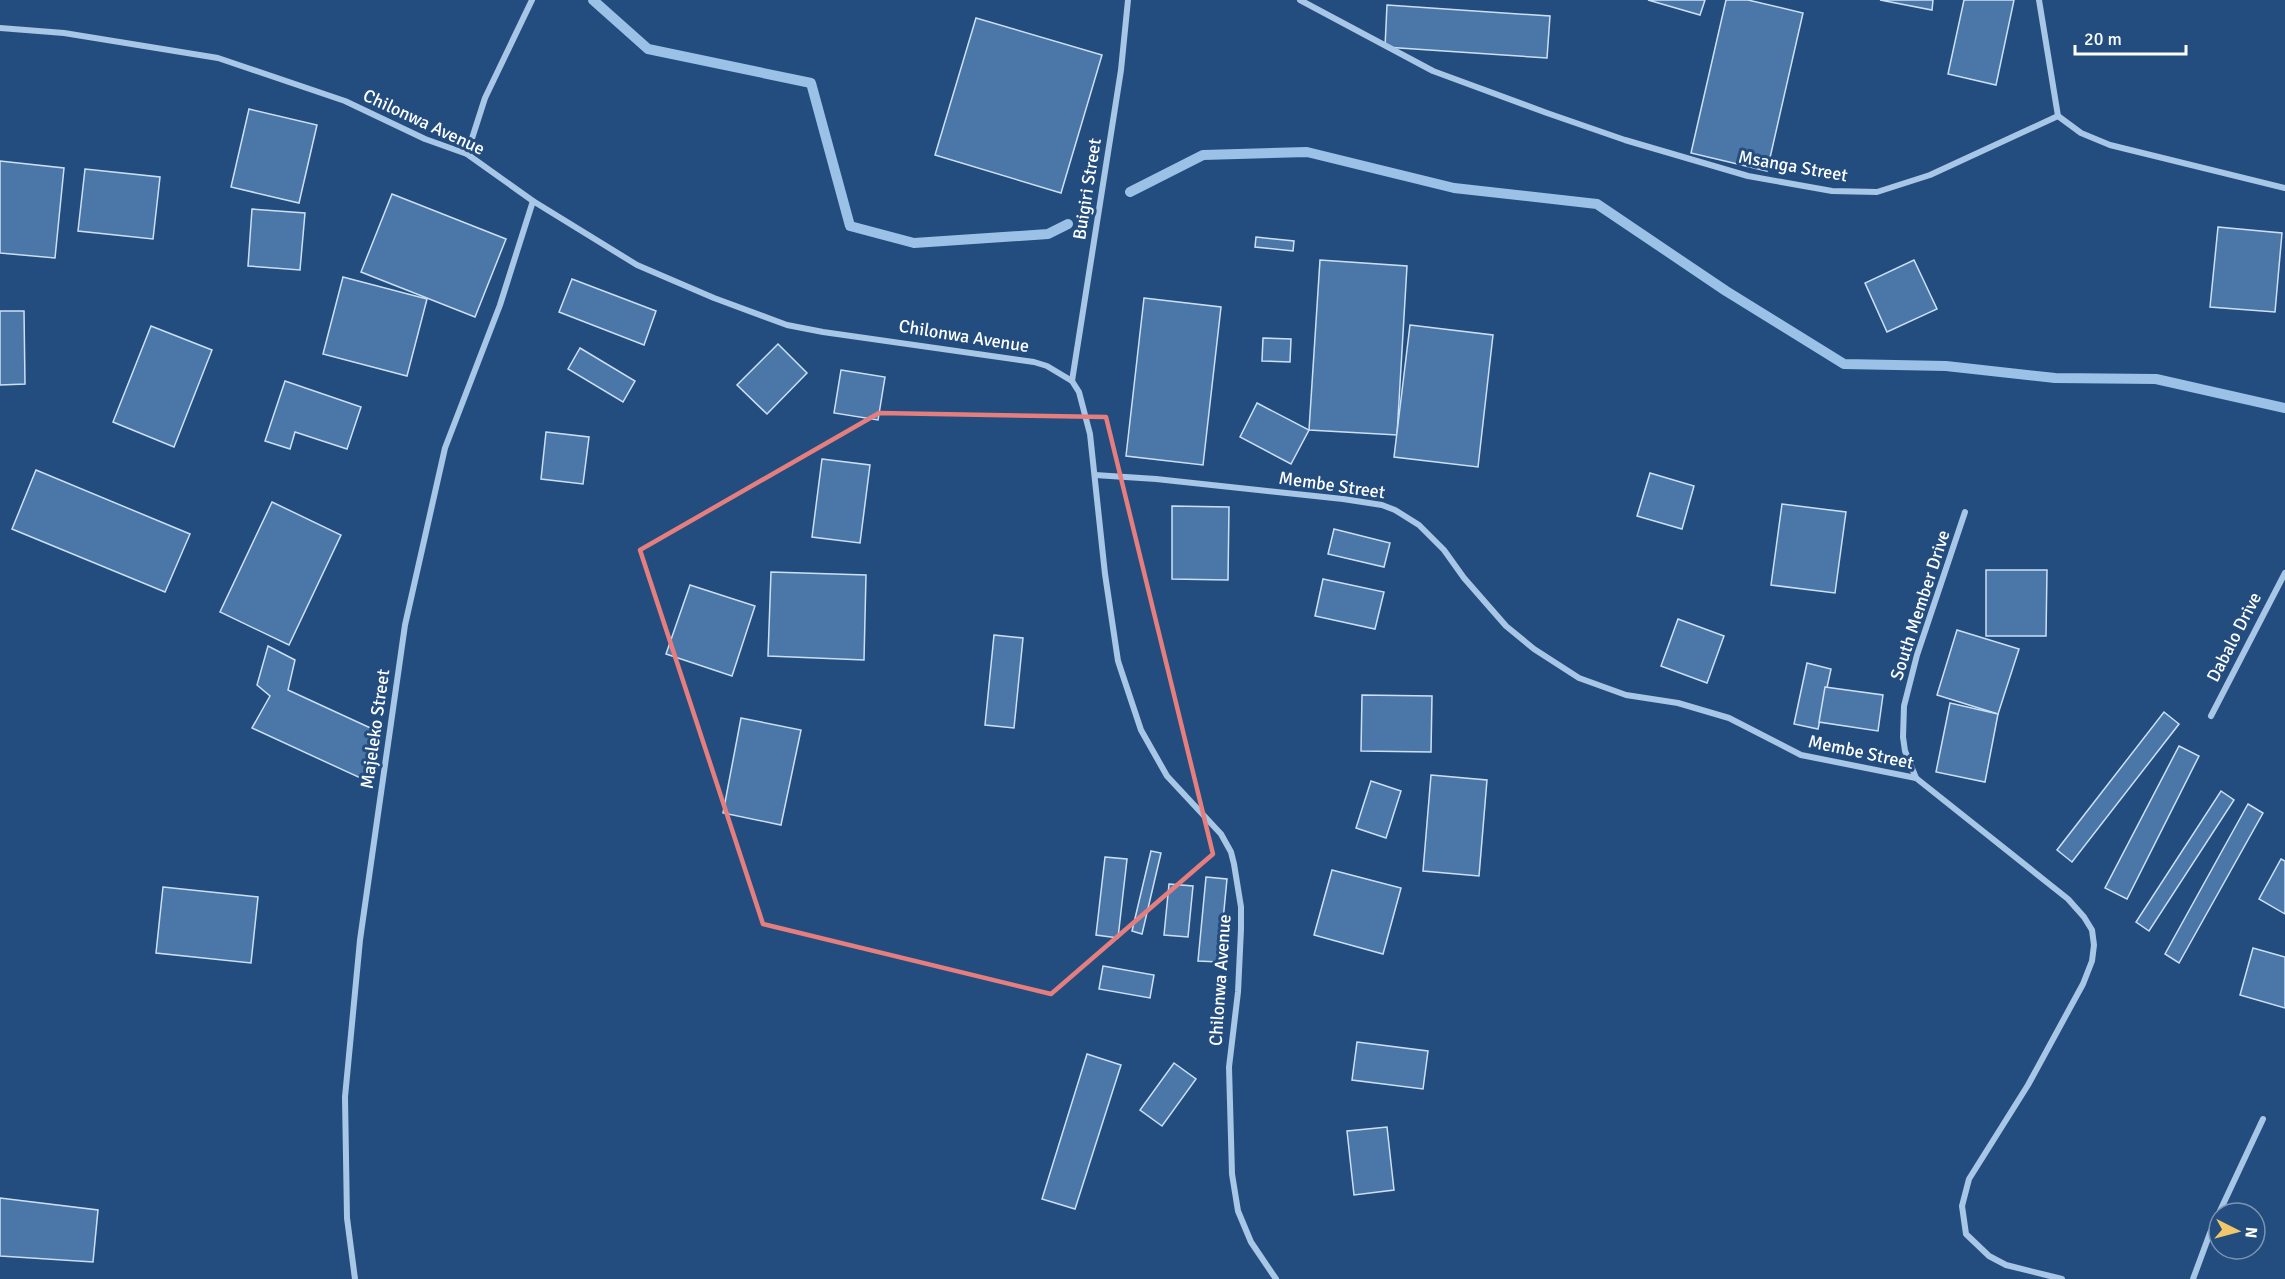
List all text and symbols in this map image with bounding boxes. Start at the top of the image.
scale bar [2075,18,2186,56]
text: 20 m [2084,28,2122,50]
street label: Chilonwa Avenue [360,84,488,160]
street label: Buigiri Street [1068,137,1106,241]
street label: Msanga Street [1737,146,1849,186]
street label: Chilonwa Avenue [897,315,1031,357]
street label: Membe Street [1277,467,1387,503]
street label: South Member Drive [1885,527,1955,683]
street label: Dabalo Drive [2202,588,2266,686]
street label: Majeleko Street [356,668,394,790]
street label: Membe Street [1806,730,1916,774]
street label: Chilonwa Avenue [1204,914,1236,1046]
north arrow [2207,1201,2267,1261]
text: N [2240,1226,2261,1239]

